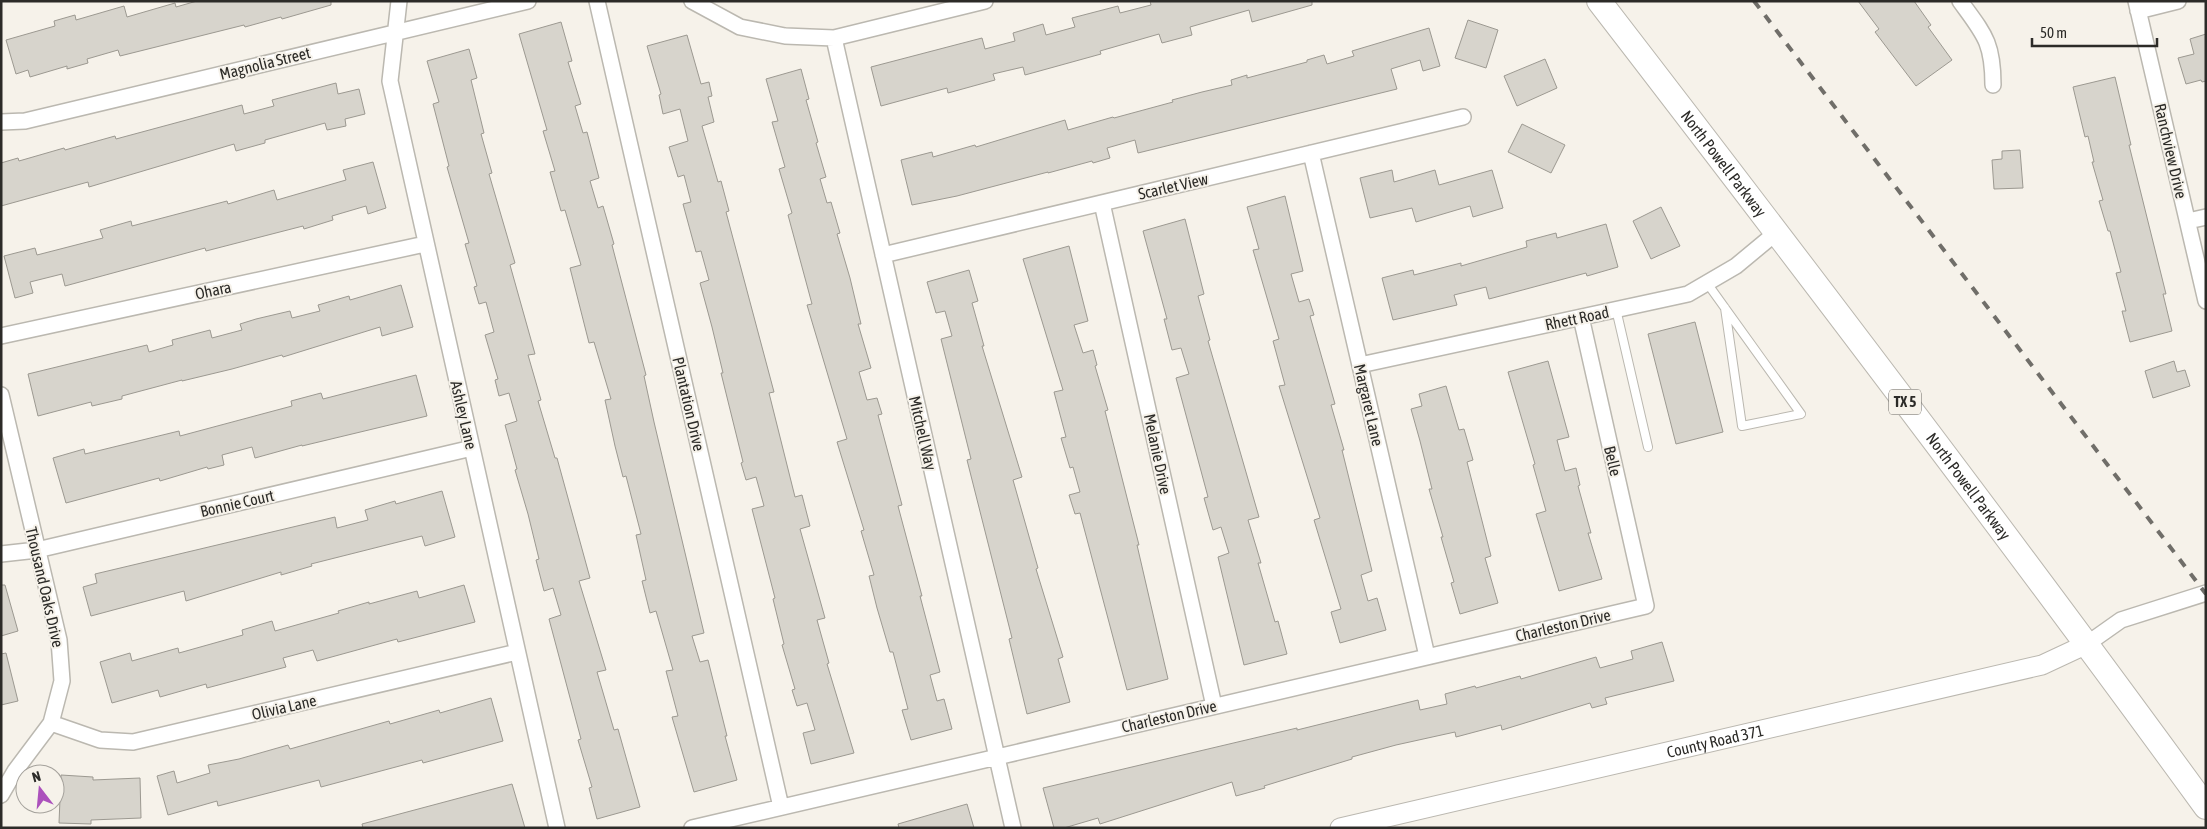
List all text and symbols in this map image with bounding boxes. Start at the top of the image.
scale bar [2032,15,2157,47]
text: 50 m [2040,24,2067,41]
street label: Magnolia Street [218,43,313,84]
street label: Ranchview Drive [2151,102,2191,200]
street label: North Powell Parkway [1678,107,1770,221]
street label: Scarlet View [1136,169,1210,203]
street label: Ohara [193,277,233,303]
street label: Rhett Road [1543,302,1611,334]
street label: Plantation Drive [669,355,709,453]
street label: Margaret Lane [1350,362,1387,448]
street label: Ashley Lane [446,379,481,451]
road number: TX 5 [1889,390,1921,414]
street label: Mitchell Way [905,394,940,472]
street label: Melanie Drive [1141,412,1175,496]
street label: North Powell Parkway [1923,429,2015,544]
street label: Belle [1601,444,1625,478]
street label: Bonnie Court [198,486,276,520]
street label: Thousand Oaks Drive [22,525,68,649]
street label: Charleston Drive [1514,605,1612,645]
street label: Olivia Lane [250,691,318,723]
street label: Charleston Drive [1120,696,1218,736]
street label: County Road 371 [1665,721,1765,761]
north arrow [15,764,65,814]
text: N [30,768,43,785]

